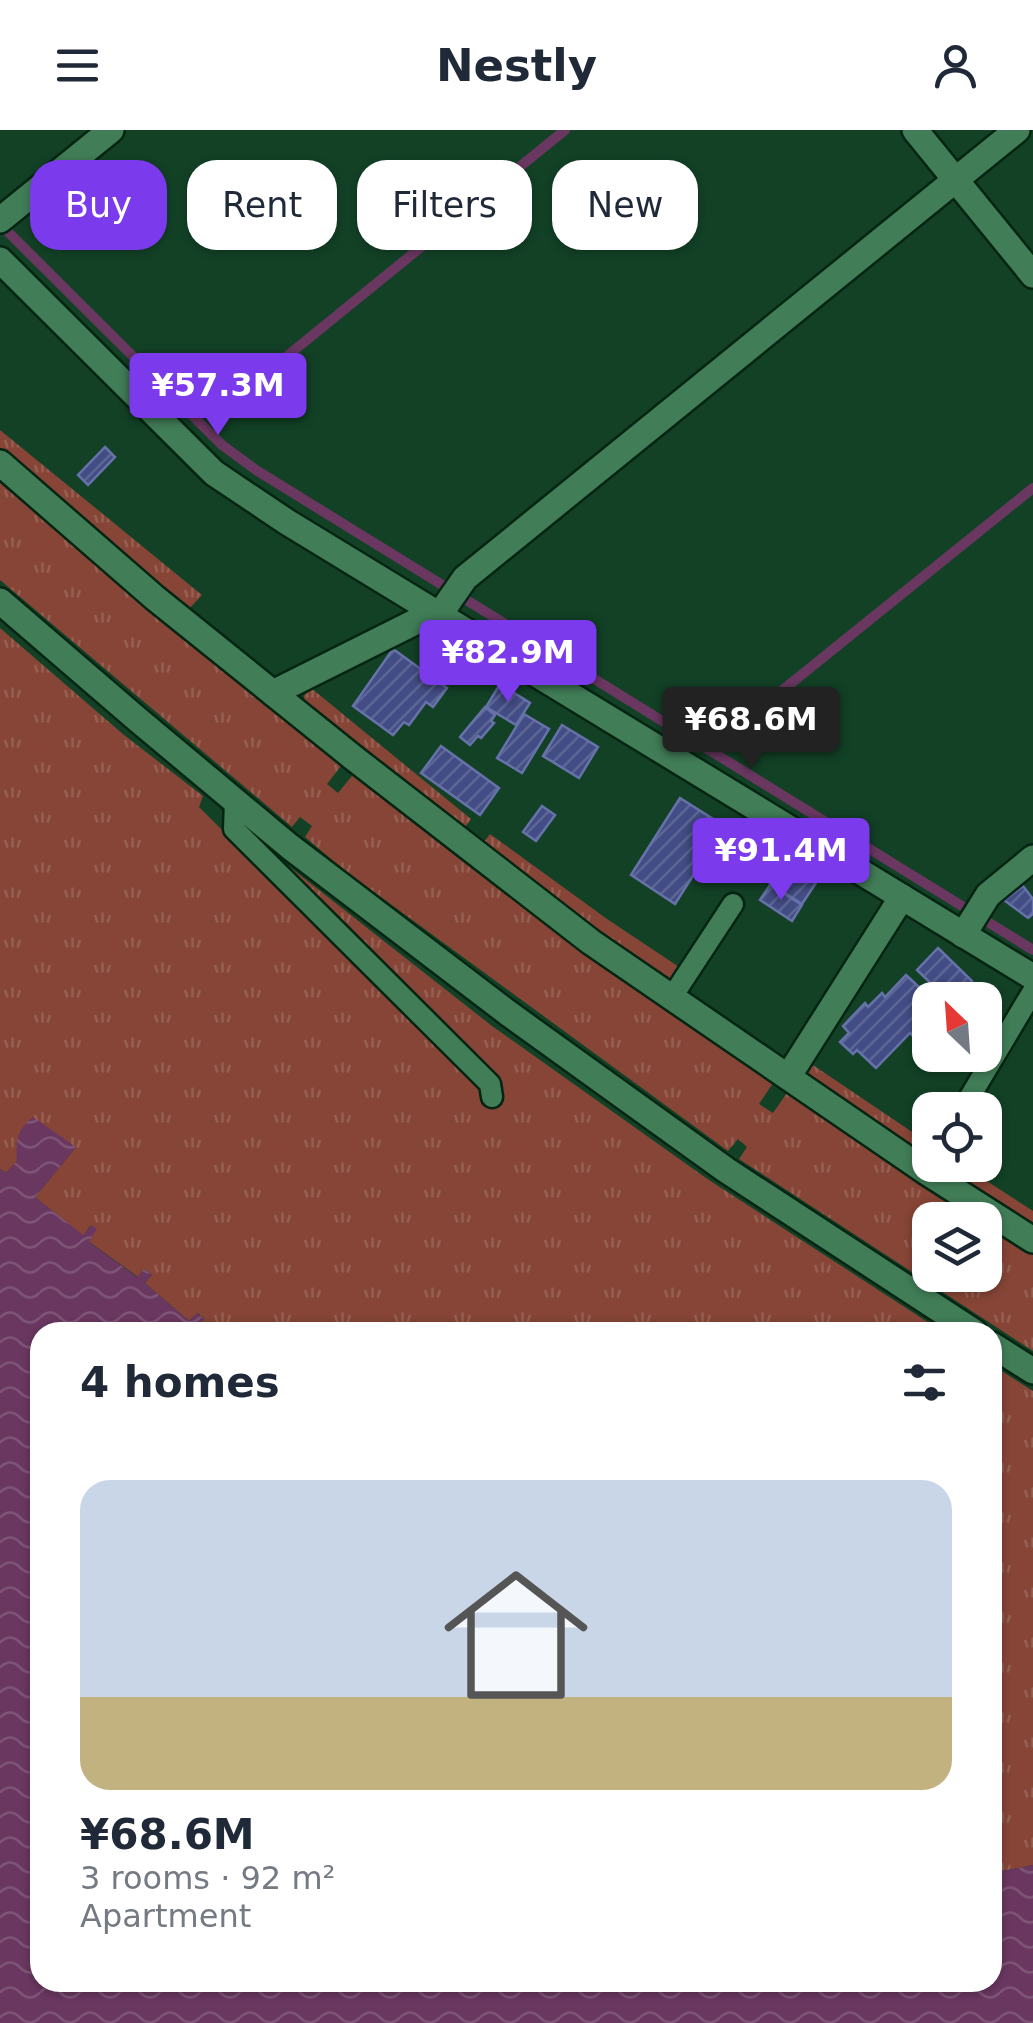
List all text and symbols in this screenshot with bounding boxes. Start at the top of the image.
icon: menu [50,38,105,93]
icon: person [928,38,983,93]
text: Nestly [436,39,597,92]
chip: Buy [30,160,167,250]
chip: Rent [187,160,337,250]
chip: Filters [357,160,532,250]
chip: New [552,160,698,250]
pin: ¥57.3M [137,353,299,438]
text: ¥57.3M [151,366,285,404]
pin: ¥82.9M [427,620,589,705]
text: ¥82.9M [441,633,575,671]
pin: ¥68.6M [670,687,832,772]
text: ¥68.6M [684,700,818,738]
pin: ¥91.4M [700,818,862,903]
text: ¥91.4M [714,831,848,869]
north arrow [912,982,1002,1072]
map controls [912,982,1002,1292]
button: locate [912,1092,1002,1182]
button: layers [912,1202,1002,1292]
icon: filters [897,1355,952,1410]
text: 4 homes [80,1358,280,1407]
icon: home [426,1545,606,1725]
text: ¥68.6M [80,1810,255,1859]
text: 3 rooms · 92 m² [80,1859,335,1897]
text: Apartment [80,1897,251,1935]

